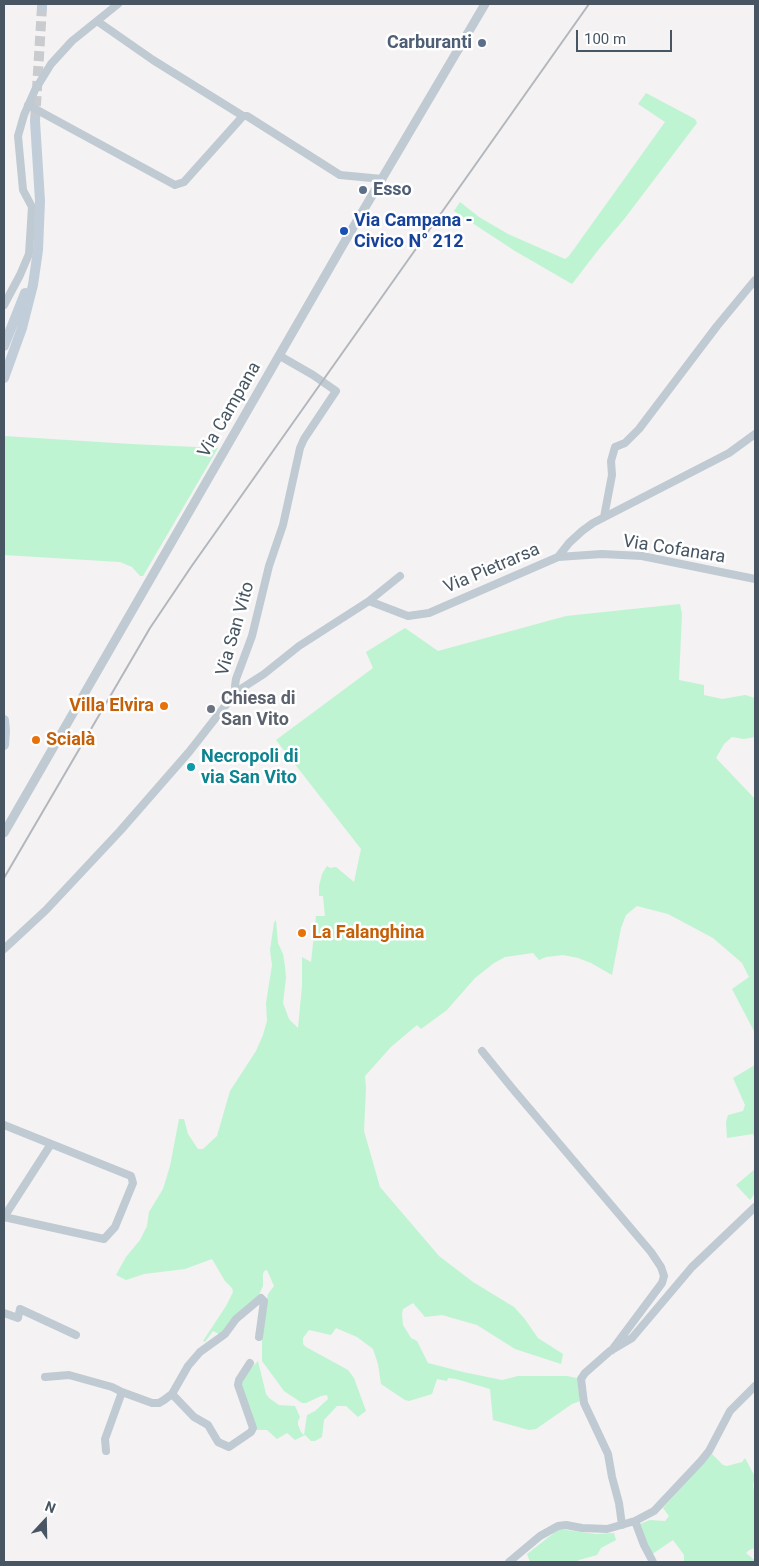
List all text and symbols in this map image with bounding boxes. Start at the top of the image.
scale bar [579,20,675,52]
text: 100 m [584,30,626,48]
place label: Carburanti [387,32,472,54]
marker: Carburanti [476,37,488,49]
place label: Esso [373,179,412,201]
marker: Esso [357,184,369,196]
place label: Via Campana - Civico N° 212 [354,210,473,252]
marker: Via Campana - Civico N° 212 [338,225,350,237]
street label: Via Campana [194,358,266,462]
street label: Via Cofanara [621,531,727,569]
street label: Via Pietrarsa [441,539,543,599]
street label: Via San Vito [212,580,260,678]
place label: Chiesa di San Vito [221,688,296,731]
place label: Villa Elvira [69,695,154,717]
marker: Villa Elvira [158,700,170,712]
marker: Chiesa di San Vito [205,703,217,715]
place label: Scialà [46,729,95,751]
marker: Scialà [30,734,42,746]
place label: Necropoli di via San Vito [201,746,298,789]
marker: Necropoli di via San Vito [185,761,197,773]
place label: La Falanghina [312,922,424,944]
marker: La Falanghina [296,927,308,939]
north arrow [20,1496,70,1546]
text: N [43,1498,58,1516]

